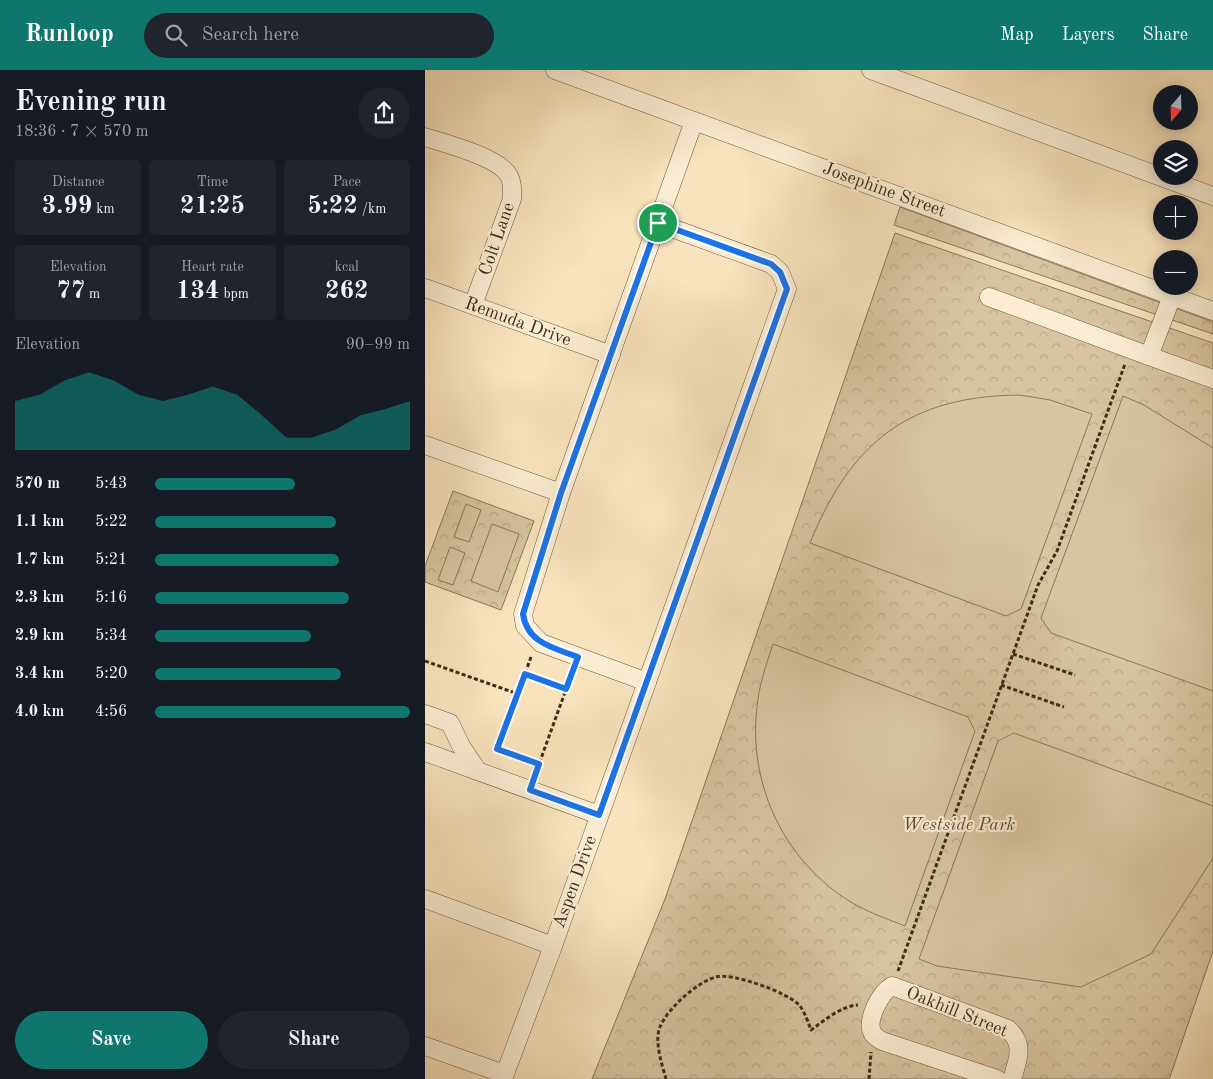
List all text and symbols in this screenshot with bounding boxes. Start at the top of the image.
search box [144,13,494,58]
icon: search [162,21,190,49]
text: Runloop [25,23,114,47]
text: Search here [202,26,299,45]
text: Map [1000,26,1034,44]
text: Layers [1062,26,1114,44]
text: Share [1142,26,1188,44]
north arrow [1153,85,1197,130]
map controls [1153,85,1198,295]
button: share [358,87,410,139]
text: Evening run [15,89,167,117]
text: 18:36 · 7 × 570 m [15,124,148,140]
button: layers [1153,140,1198,185]
street label: Josephine Street [820,159,948,221]
text: Distance [52,175,105,189]
text: Time [197,175,228,189]
text: Pace [333,175,361,189]
text: 3.99 [42,194,92,219]
text: 21:25 [180,194,245,219]
text: 5:22 [307,194,358,219]
button: + [1153,195,1198,240]
street label: Colt Lane [476,200,518,278]
text: km [92,202,115,216]
text: /km [358,202,386,216]
pin [637,202,679,244]
icon: arrive [644,209,672,237]
button: − [1153,250,1198,295]
text: Elevation [50,260,107,274]
text: Heart rate [181,260,244,274]
text: kcal [335,260,359,274]
text: 77 [56,279,85,304]
text: 134 [176,279,220,304]
text: 262 [325,279,369,304]
text: m [85,287,100,301]
text: bpm [220,287,249,301]
street label: Remuda Drive [462,294,574,350]
text: Elevation [15,337,80,353]
text: 90–99 m [346,337,410,353]
text: 570 m [15,476,60,492]
text: 5:43 [95,476,127,492]
text: 1.1 km [15,514,64,530]
text: 5:22 [95,514,127,530]
text: 1.7 km [15,552,64,568]
text: 5:21 [95,552,127,568]
text: 2.3 km [15,590,64,606]
text: 5:16 [95,590,127,606]
text: 2.9 km [15,628,64,644]
text: 5:34 [95,628,127,644]
text: 3.4 km [15,666,64,682]
text: 5:20 [95,666,127,682]
text: 4.0 km [15,704,64,720]
text: 4:56 [95,704,127,720]
park label: Westside Park [903,816,1016,834]
street label: Aspen Drive [550,833,600,931]
street label: Oakhill Street [904,983,1010,1041]
button: Save [15,1011,208,1069]
button: Share [218,1011,410,1069]

